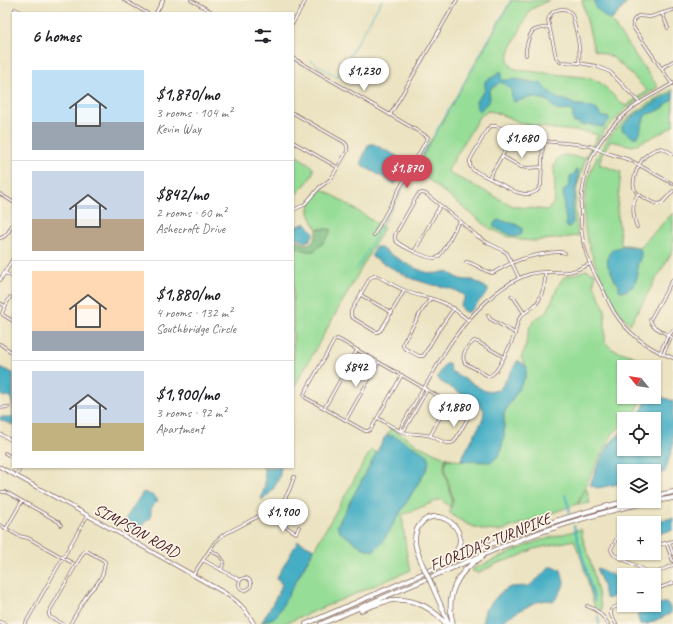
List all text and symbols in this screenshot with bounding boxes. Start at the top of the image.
icon: filters [252,25,274,47]
text: 6 homes [32,26,80,47]
pin: $1,230 [331,58,397,92]
text: $1,230 [348,63,380,79]
text: $1,870/mo [156,84,219,105]
icon: home [64,86,112,134]
text: 3 rooms · 104 m² [156,105,232,121]
text: Kevin Way [156,121,201,137]
pin: $1,680 [489,125,555,159]
text: $1,680 [506,130,538,146]
pin: $1,870 [374,155,440,189]
text: $1,870 [391,160,423,176]
text: $842/mo [156,184,208,205]
icon: home [64,187,112,235]
text: 2 rooms · 60 m² [156,205,226,221]
text: Ashecroft Drive [156,221,225,237]
text: $1,880/mo [156,284,219,305]
icon: home [64,287,112,335]
text: 4 rooms · 132 m² [156,305,232,321]
text: Southbridge Circle [156,321,236,337]
pin: $842 [332,354,380,388]
text: $842 [344,359,368,375]
north arrow [617,360,661,404]
map controls [617,360,661,612]
text: $1,900/mo [156,384,219,405]
icon: home [64,387,112,435]
pin: $1,880 [421,394,487,428]
text: $1,880 [438,399,470,415]
text: 3 rooms · 92 m² [156,405,226,421]
button: locate [617,412,661,456]
text: Apartment [156,421,204,437]
button: layers [617,464,661,508]
street label: SIMPSON ROAD [90,499,184,563]
pin: $1,900 [250,499,316,533]
text: $1,900 [267,504,299,520]
street label: FLORIDA'S TURNPIKE [427,508,556,575]
button: + [617,516,661,560]
button: − [617,568,661,612]

